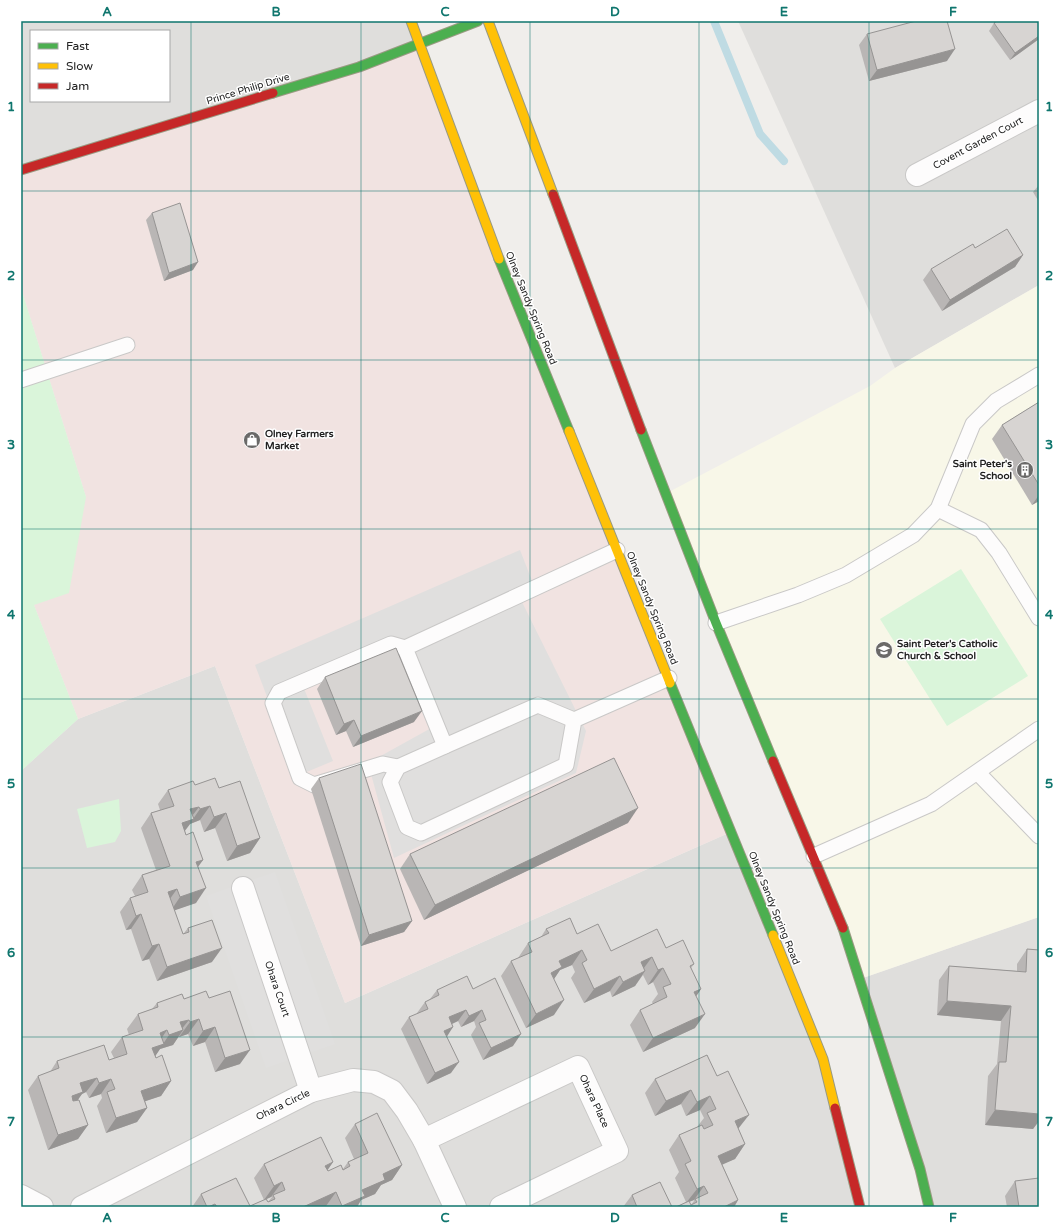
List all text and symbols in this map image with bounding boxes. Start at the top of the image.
text: A [102,4,112,20]
text: B [271,4,281,20]
text: C [440,4,450,20]
text: D [610,4,620,20]
text: E [780,4,788,20]
text: F [949,4,957,20]
legend [30,30,170,102]
text: Fast [66,39,90,53]
text: Slow [66,59,93,73]
street label: Prince Philip Drive [205,71,291,107]
text: Jam [66,79,89,93]
text: 1 [7,99,15,115]
text: 1 [1045,99,1053,115]
street label: Covent Garden Court [931,114,1025,172]
street label: Olney Sandy Spring Road [503,250,559,366]
text: 2 [7,268,15,284]
text: 2 [1045,268,1053,284]
place label: Olney Farmers Market [265,428,334,452]
shop icon: Olney Farmers Market [242,430,262,450]
text: 3 [7,437,15,453]
text: 3 [1045,437,1053,453]
place label: Saint Peter's School [953,458,1012,482]
building icon: Saint Peter's School [1015,460,1035,480]
street label: Olney Sandy Spring Road [624,550,680,666]
text: 4 [7,607,16,623]
text: 4 [1045,607,1054,623]
place label: Saint Peter's Catholic Church & School [897,638,998,662]
school or university icon: Saint Peter's Catholic Church & School [874,640,894,660]
text: 5 [7,776,15,792]
text: 5 [1045,776,1053,792]
street label: Olney Sandy Spring Road [746,850,802,966]
text: 6 [7,945,15,961]
text: 6 [1045,945,1053,961]
street label: Ohara Court [262,959,292,1019]
street label: Ohara Place [576,1072,612,1130]
street label: Ohara Circle [254,1087,312,1123]
text: 7 [7,1114,15,1130]
text: 7 [1045,1114,1053,1130]
text: A [102,1210,112,1226]
text: B [271,1210,281,1226]
text: C [440,1210,450,1226]
text: D [610,1210,620,1226]
text: E [780,1210,788,1226]
text: F [949,1210,957,1226]

